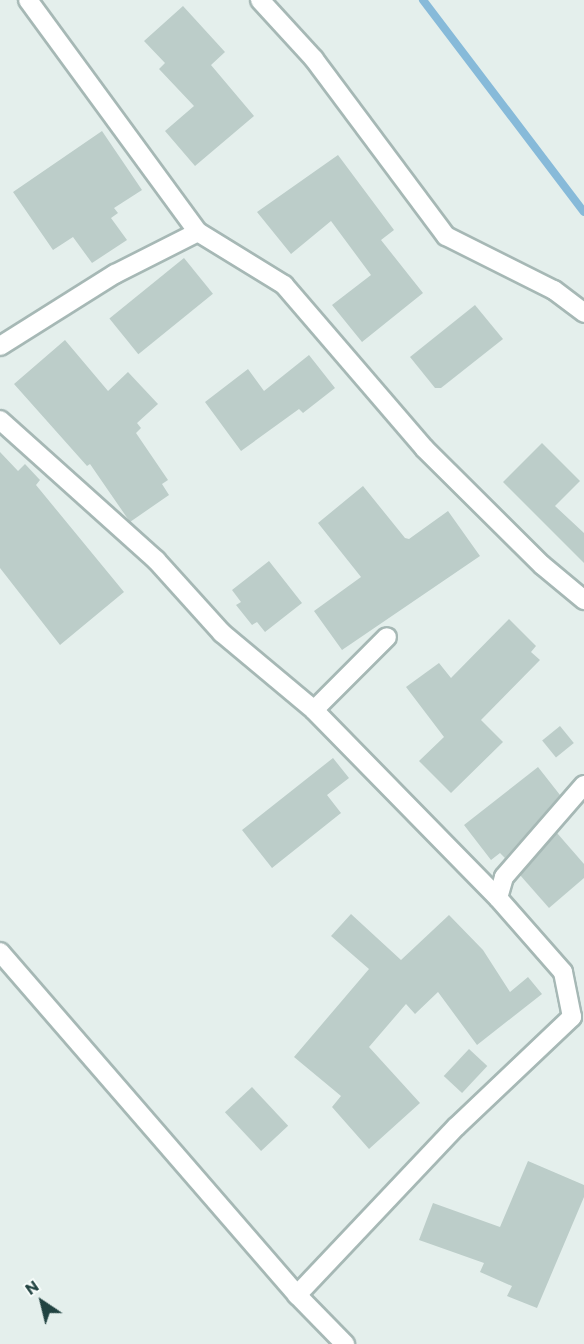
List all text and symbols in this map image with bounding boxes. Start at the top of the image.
north arrow [12,1272,72,1332]
text: N [21,1276,42,1298]

